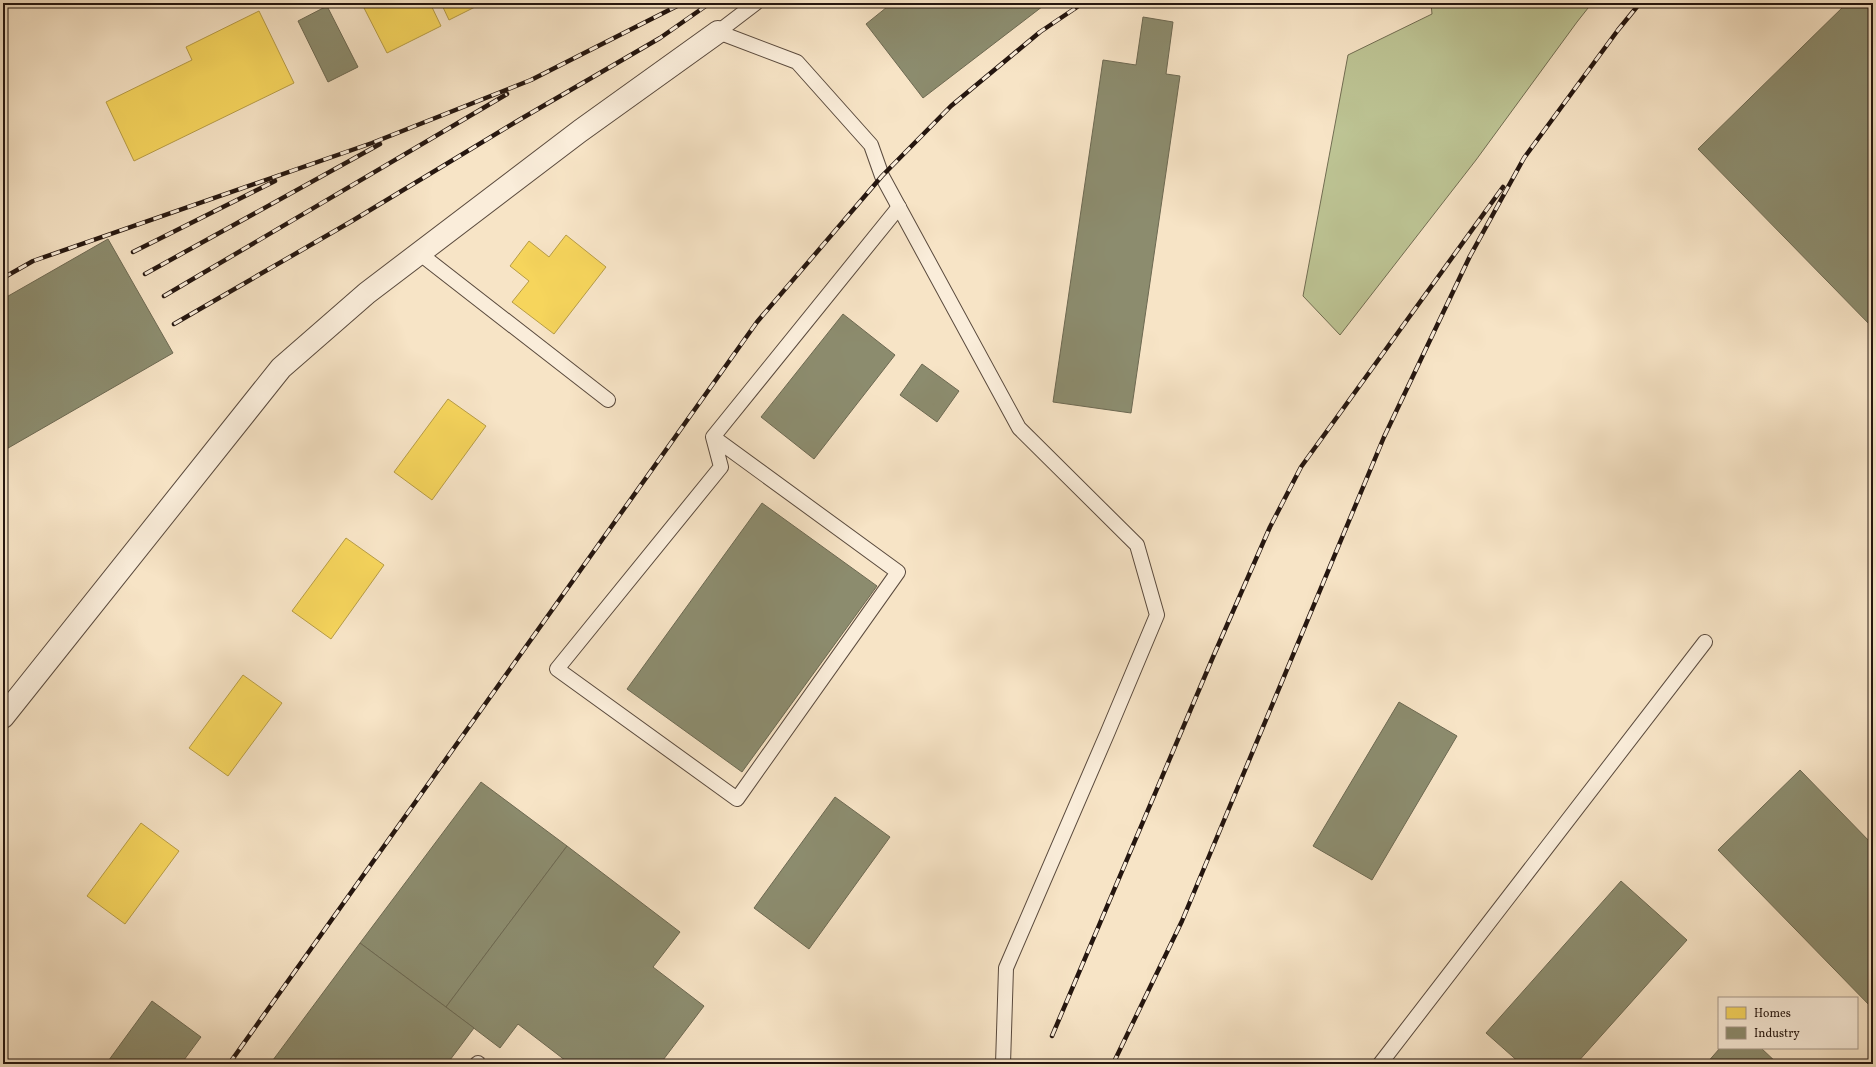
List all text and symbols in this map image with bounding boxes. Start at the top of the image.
legend [1718,997,1858,1049]
text: Homes [1754,1006,1791,1022]
text: Industry [1754,1026,1800,1042]

